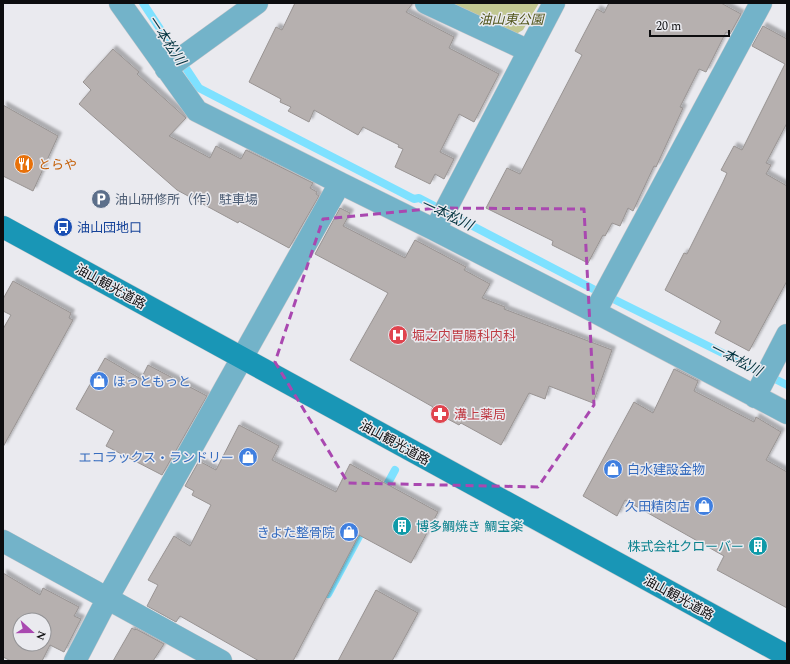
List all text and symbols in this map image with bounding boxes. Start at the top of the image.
park label: 油山東公園 [478,10,545,30]
water label: 一本松川 [142,11,192,71]
scale bar [650,12,729,38]
text: 20 m [656,17,681,36]
restaurant icon: とらや [13,153,35,175]
place label: とらや [38,155,77,175]
parking icon: 油山研修所（作）駐車場 [90,188,112,210]
place label: 油山研修所（作）駐車場 [115,190,258,210]
water label: 一本松川 [417,193,478,237]
bus stop icon: 油山団地口 [52,216,74,238]
place label: 油山団地口 [77,218,142,238]
street label: 油山観光道路 [72,259,149,315]
hospital icon: 堀之内胃腸科内科 [387,324,409,346]
place label: 堀之内胃腸科内科 [412,326,516,346]
water label: 一本松川 [706,337,767,382]
shop icon: ほっともっと [88,370,110,392]
place label: ほっともっと [113,372,191,392]
pharmacy icon: 溝上薬局 [429,403,451,425]
place label: 溝上薬局 [454,405,506,425]
street label: 油山観光道路 [356,415,433,471]
shop icon: エコラックス・ランドリー [237,446,259,468]
place label: エコラックス・ランドリー [78,448,234,468]
shop icon: 白水建設金物 [602,458,624,480]
place label: 白水建設金物 [627,460,705,480]
shop icon: 久田精肉店 [693,495,715,517]
place label: 久田精肉店 [625,497,690,517]
building icon: 博多鯛焼き 鯛宝楽 [391,515,413,537]
place label: 博多鯛焼き 鯛宝楽 [416,517,523,537]
shop icon: きよた整骨院 [338,521,360,543]
place label: きよた整骨院 [257,523,335,543]
building icon: 株式会社クローバー [747,535,769,557]
place label: 株式会社クローバー [627,537,744,557]
street label: 油山観光道路 [640,570,717,626]
north arrow [12,612,52,652]
text: N [31,628,50,643]

